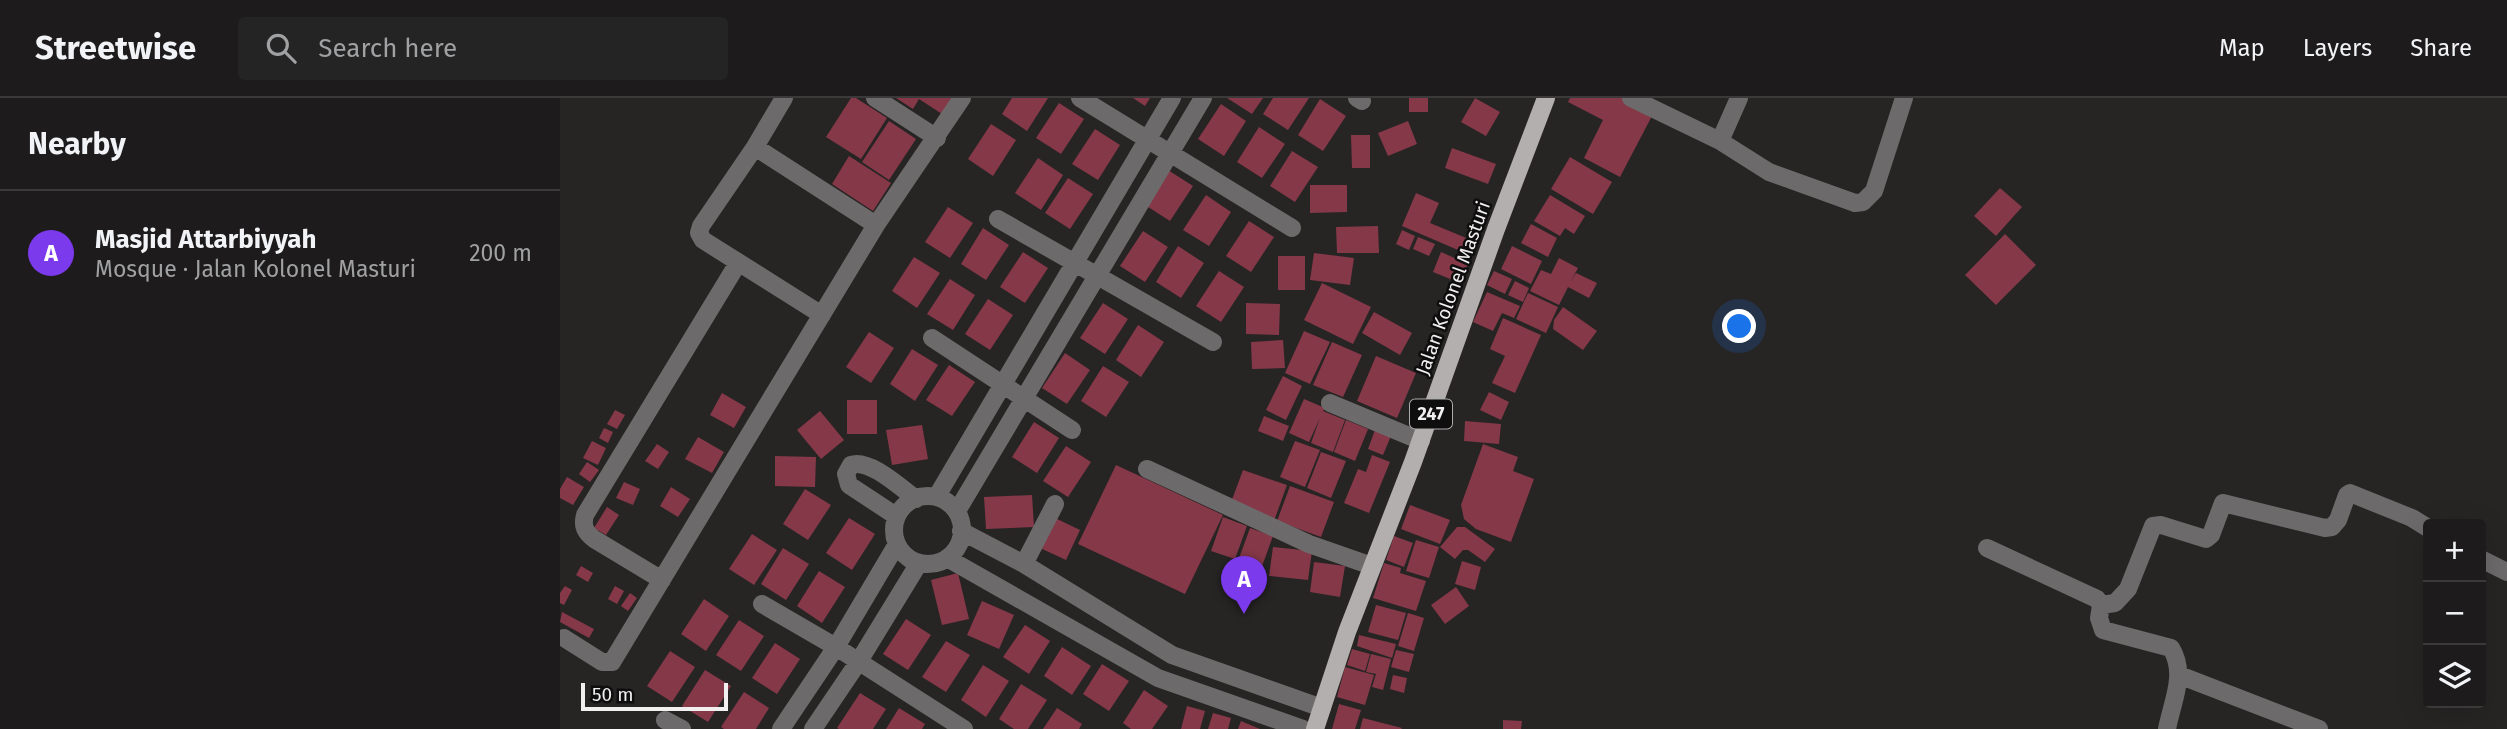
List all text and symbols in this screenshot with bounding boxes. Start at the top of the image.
search box [238,17,728,80]
text: Streetwise [35,28,196,68]
icon: search [262,29,300,67]
text: Search here [318,33,457,64]
text: Map [2219,34,2265,62]
text: Layers [2303,34,2372,62]
text: Share [2410,34,2472,62]
text: Nearby [28,126,126,162]
street label: Jalan Kolonel Masturi [1411,198,1495,378]
text: Masjid Attarbiyyah [95,224,317,255]
text: A [44,239,58,267]
text: 200 m [469,239,532,267]
text: Mosque · Jalan Kolonel Masturi [95,255,416,283]
your location [1722,309,1756,343]
road number: 247 [1410,400,1452,428]
map controls [2423,519,2486,708]
button: + [2423,519,2486,582]
pin: A [1221,556,1267,614]
button: − [2423,582,2486,645]
button: layers [2423,645,2486,708]
scale bar [581,680,728,712]
text: 50 m [592,683,633,706]

